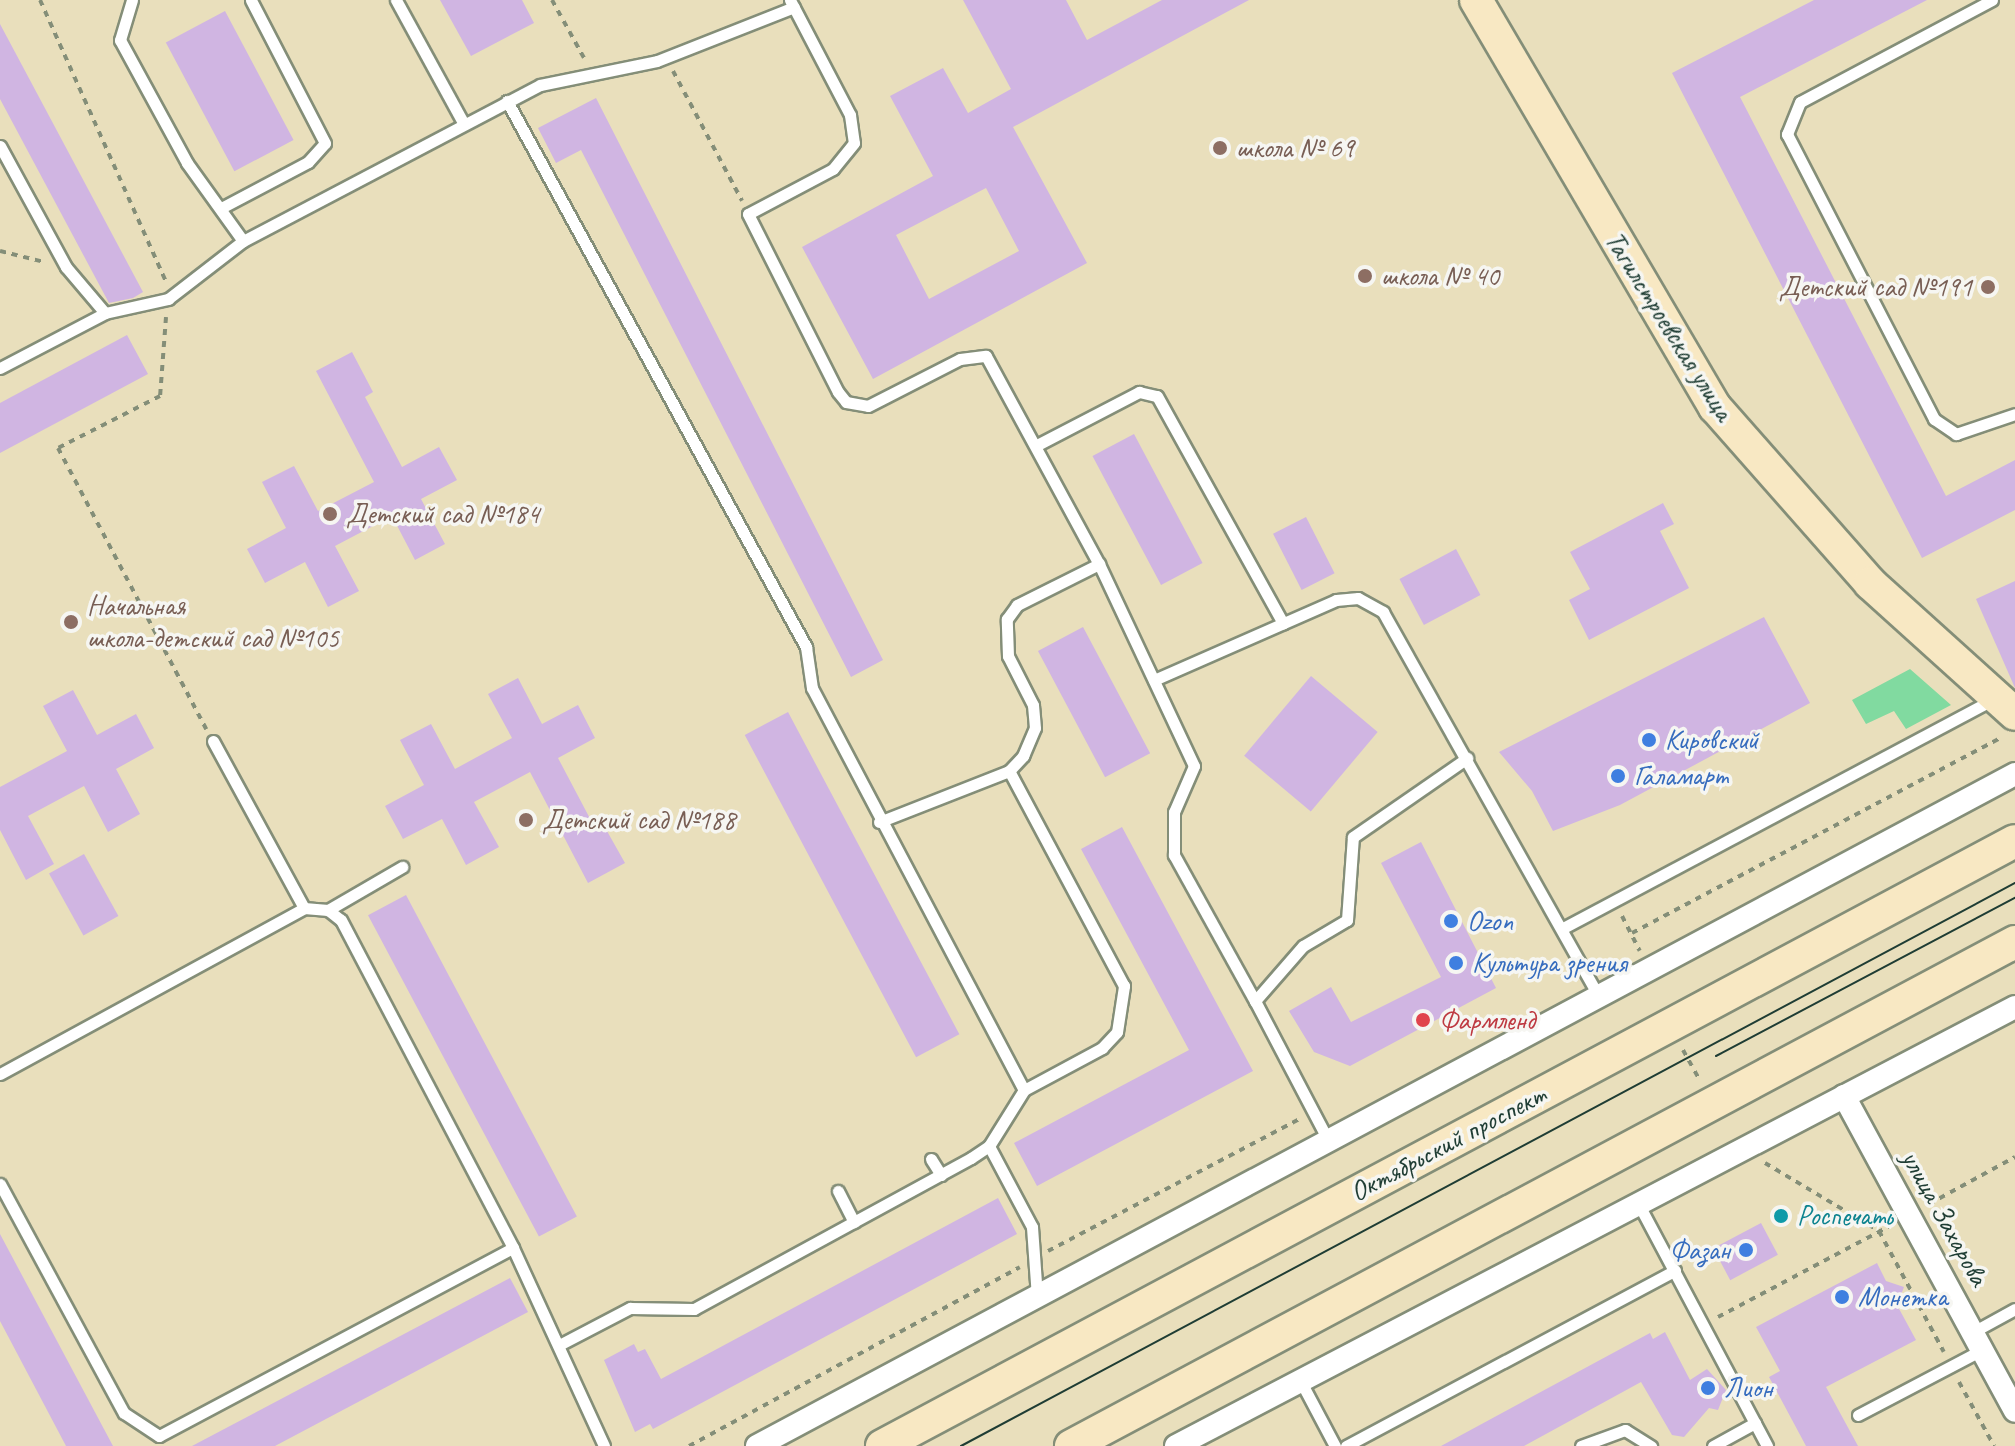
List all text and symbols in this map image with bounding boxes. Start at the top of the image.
place label: школа № 69 [1236,131,1354,165]
marker: школа № 69 [1211,139,1229,157]
street label: Тагилстроевская улица [1597,225,1741,427]
place label: школа № 40 [1381,259,1499,293]
marker: школа № 40 [1356,267,1374,285]
place label: Детский сад №191 [1779,270,1972,304]
marker: Детский сад №191 [1979,278,1997,296]
place label: Детский сад №184 [346,497,539,531]
marker: Детский сад №184 [321,505,339,523]
place label: Начальная школа-детский сад №105 [87,589,339,655]
marker: Начальная школа-детский сад №105 [62,613,80,631]
place label: Кировский [1665,723,1759,757]
marker: Кировский [1640,731,1658,749]
place label: Галамарт [1634,759,1728,793]
marker: Галамарт [1609,767,1627,785]
place label: Детский сад №188 [542,803,735,837]
marker: Детский сад №188 [517,811,535,829]
place label: Ozon [1467,904,1513,938]
marker: Ozon [1442,912,1460,930]
place label: Культура зрения [1472,946,1626,980]
marker: Культура зрения [1447,954,1465,972]
place label: Фармленд [1439,1003,1535,1037]
marker: Фармленд [1414,1011,1432,1029]
street label: Октябрьский проспект [1344,1077,1552,1209]
street label: улица Захарова [1894,1144,1996,1292]
place label: Роспечать [1797,1199,1892,1233]
marker: Роспечать [1772,1207,1790,1225]
place label: Фазан [1669,1233,1730,1267]
marker: Фазан [1737,1241,1755,1259]
place label: Монетка [1858,1280,1948,1314]
marker: Монетка [1833,1288,1851,1306]
place label: Лион [1724,1371,1773,1405]
marker: Лион [1699,1379,1717,1397]

